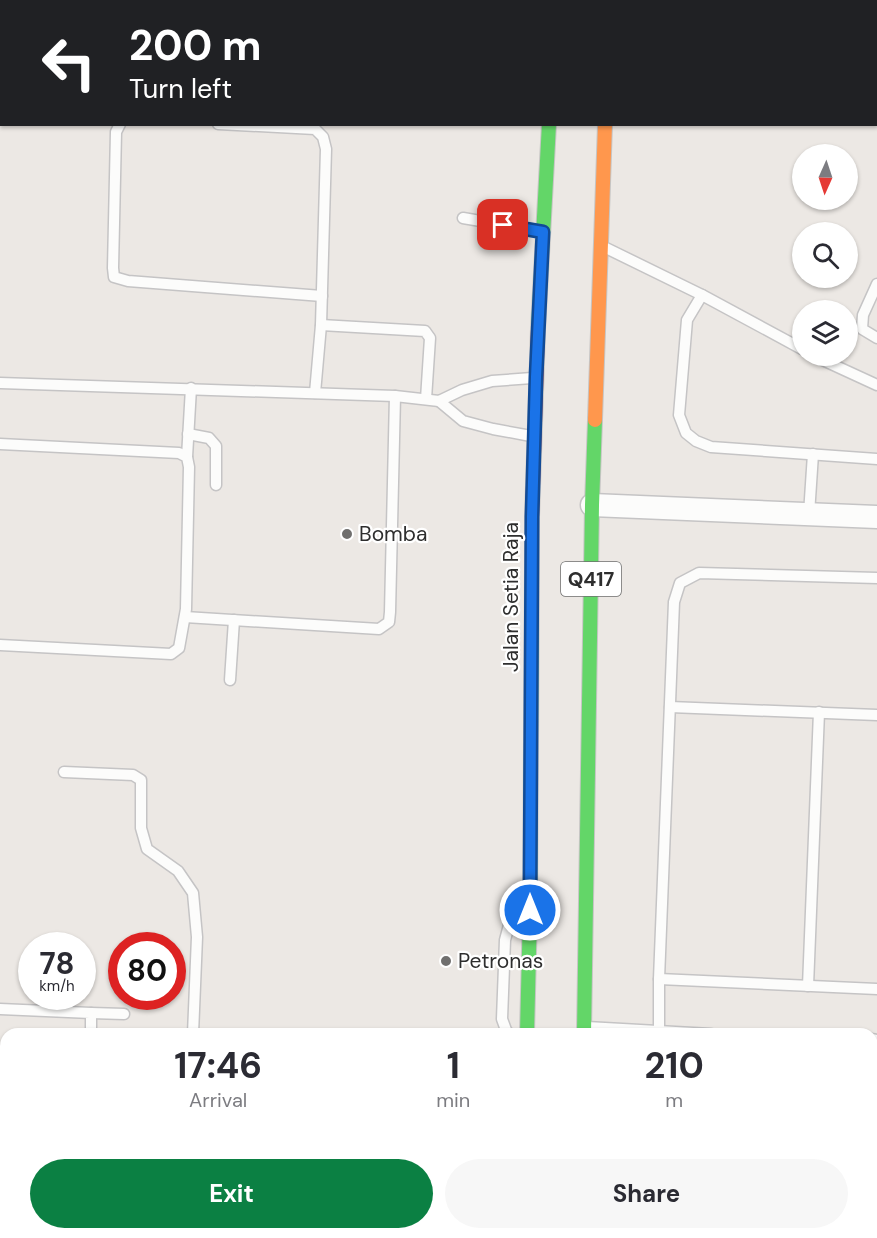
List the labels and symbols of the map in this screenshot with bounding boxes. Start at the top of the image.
north arrow [792,144,858,210]
pin [477,199,528,250]
place label: Bomba [359,520,427,548]
street label: Jalan Setia Raja [497,522,525,672]
marker: Bomba [340,527,354,541]
road number: Q417 [561,562,621,596]
position arrow [498,878,562,942]
speed limit sign: 80 [108,932,186,1010]
place label: Petronas [458,947,543,975]
marker: Petronas [439,954,453,968]

